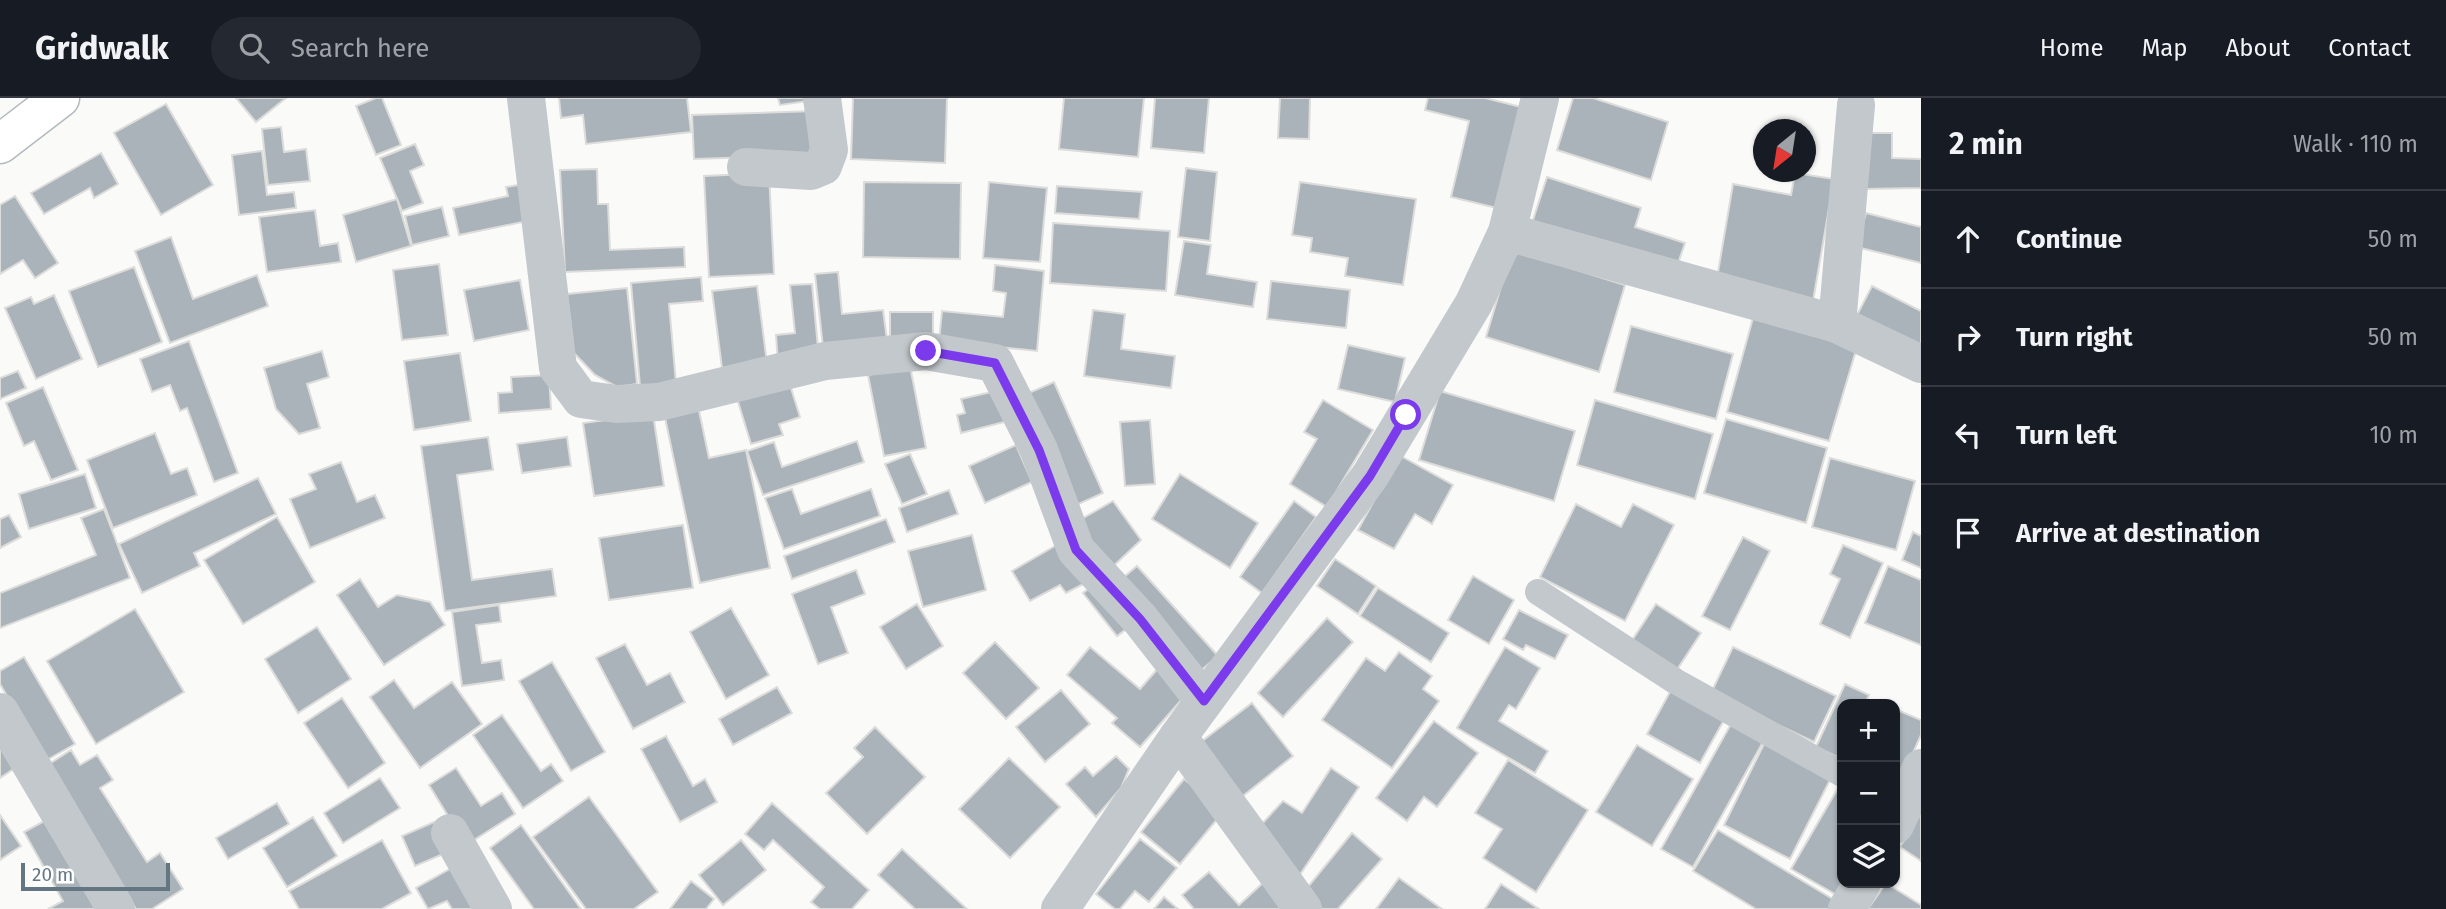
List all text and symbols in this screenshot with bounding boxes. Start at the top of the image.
search box [211,17,701,80]
text: Gridwalk [35,28,169,68]
icon: search [235,29,273,67]
text: Search here [291,33,430,64]
text: Home [2040,34,2104,62]
text: Map [2142,34,2188,62]
text: About [2226,34,2290,62]
text: Contact [2328,34,2411,62]
north arrow [1753,119,1816,182]
text: 2 min [1949,126,2023,162]
text: Walk · 110 m [2293,130,2418,158]
icon: ahead [1949,220,1987,258]
text: Continue [2016,224,2122,255]
text: 50 m [2368,225,2418,253]
icon: right [1949,318,1987,356]
text: Turn right [2016,322,2133,353]
text: 50 m [2368,323,2418,351]
route end [910,335,941,366]
route start [1390,399,1421,430]
icon: left [1949,416,1987,454]
text: Turn left [2016,420,2117,451]
text: 10 m [2369,421,2418,449]
icon: arrive [1949,514,1987,552]
text: Arrive at destination [2016,518,2260,549]
map controls [1837,699,1900,888]
button: + [1837,699,1900,762]
button: − [1837,762,1900,825]
button: layers [1837,825,1900,888]
scale bar [21,860,170,892]
text: 20 m [32,863,73,886]

